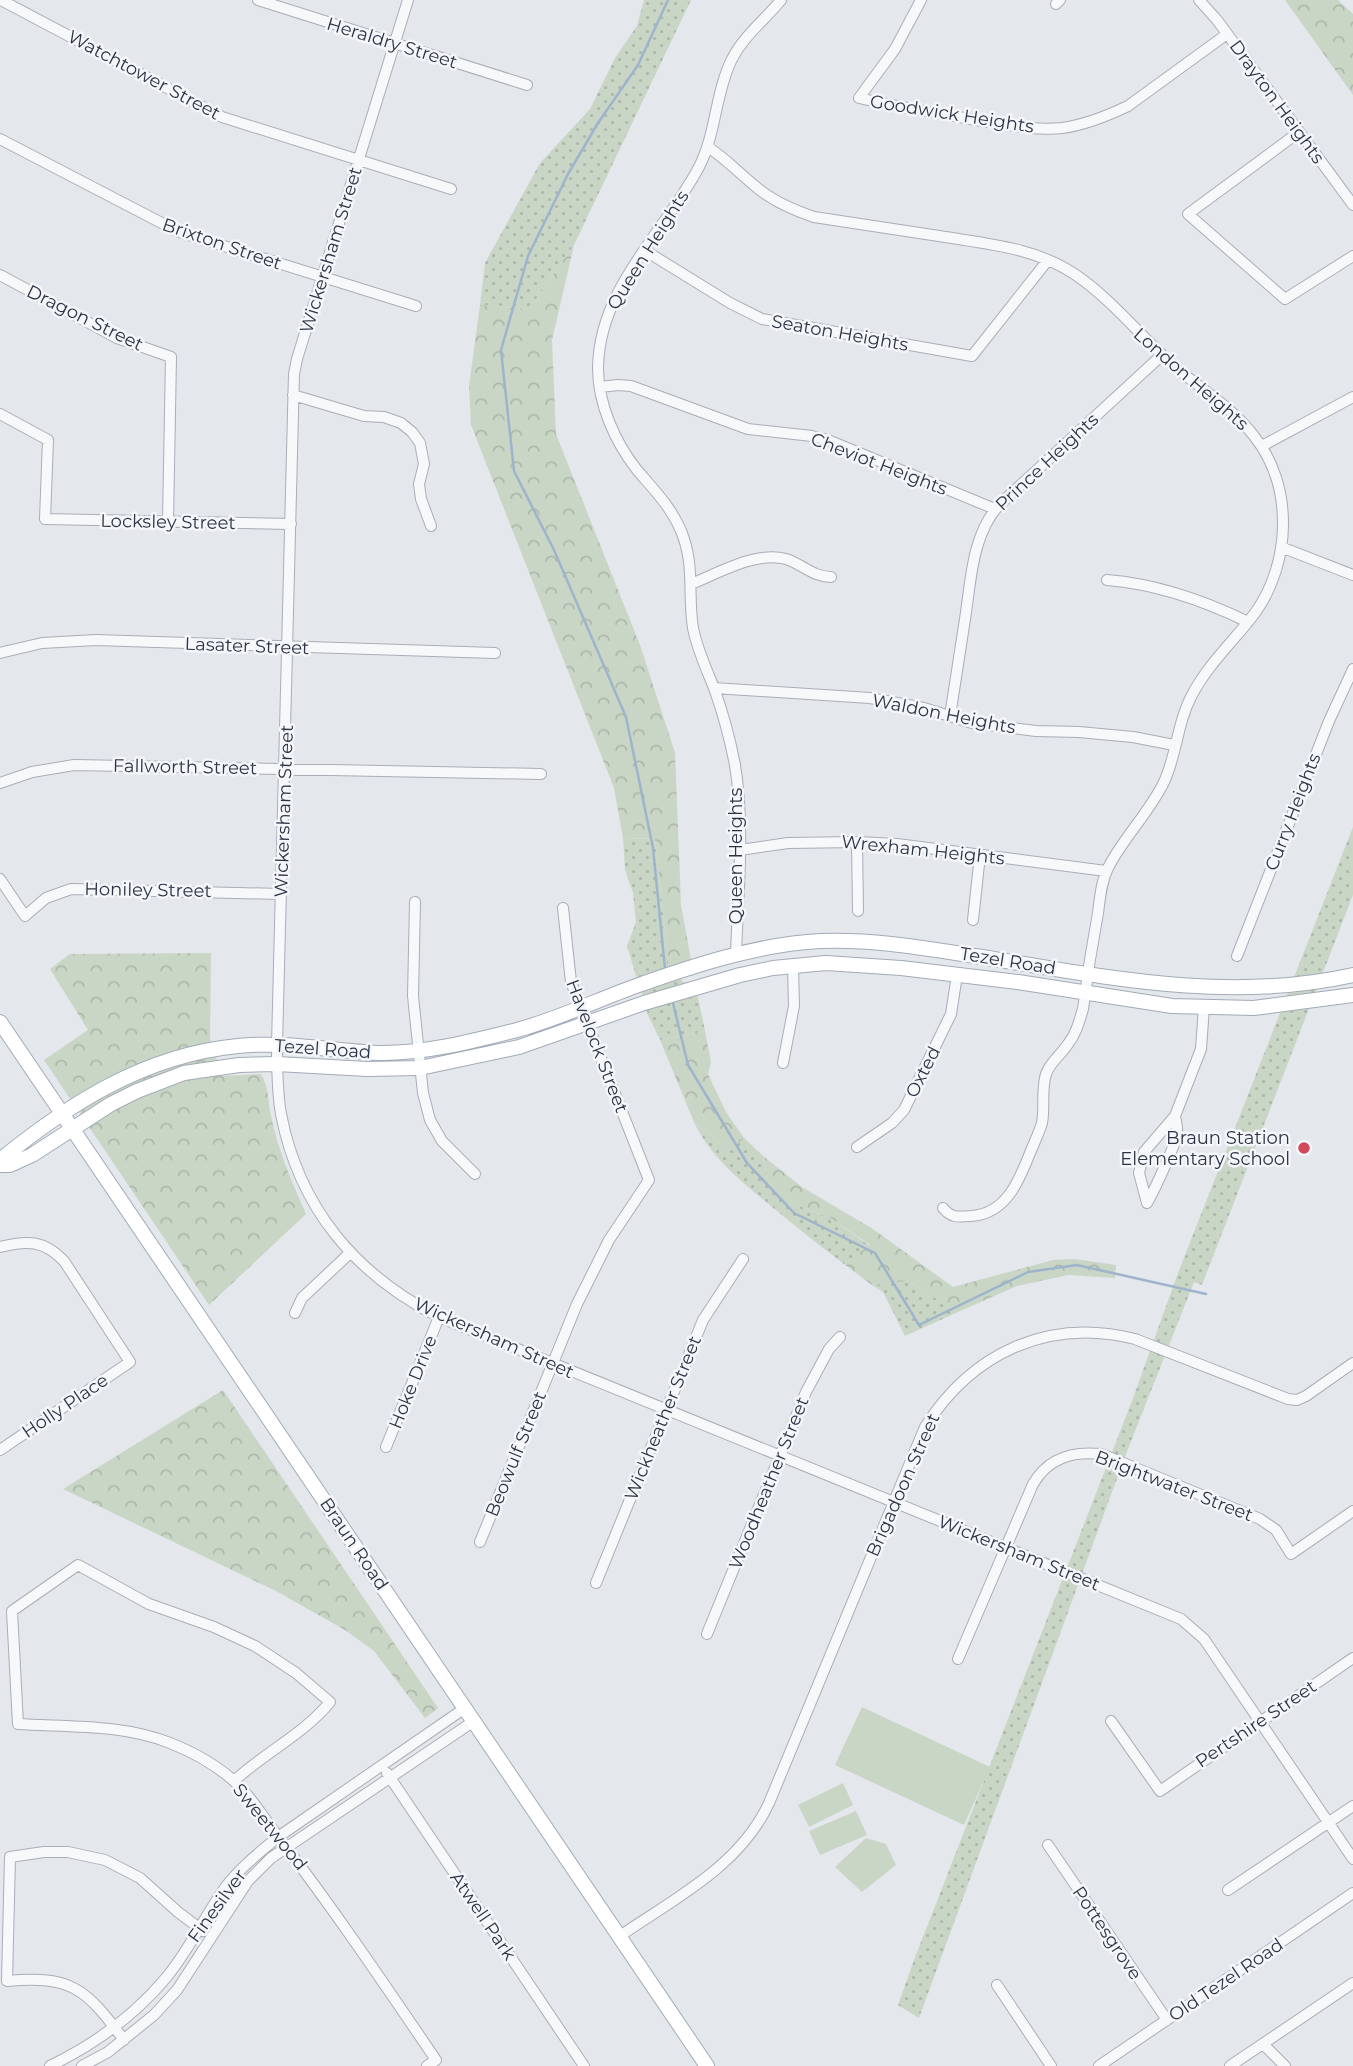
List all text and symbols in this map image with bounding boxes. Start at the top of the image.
street label: Heraldry Street [324,13,460,73]
street label: Watchtower Street [64,25,224,125]
street label: Drayton Heights [1225,36,1329,168]
street label: Goodwick Heights [868,90,1036,138]
street label: Wickersham Street [295,164,367,336]
street label: Queen Heights [602,186,694,314]
street label: Brixton Street [159,213,285,275]
street label: Dragon Street [23,280,147,356]
street label: Seaton Heights [770,310,910,356]
street label: London Heights [1129,323,1253,435]
street label: Prince Heights [991,408,1103,515]
street label: Cheviot Heights [808,428,951,500]
street label: Locksley Street [100,510,236,534]
street label: Lasater Street [184,633,310,659]
street label: Waldon Heights [870,689,1018,739]
street label: Wickersham Street [270,724,298,898]
street label: Curry Heights [1260,750,1326,874]
street label: Fallworth Street [113,755,257,779]
street label: Queen Heights [725,787,747,924]
street label: Wrexham Heights [840,830,1006,870]
street label: Honiley Street [84,878,212,902]
street label: Tezel Road [959,943,1057,979]
street label: Havelock Street [561,976,633,1116]
street label: Tezel Road [274,1035,372,1063]
street label: Oxted [901,1043,945,1101]
place label: Braun Station Elementary School [1120,1127,1290,1170]
marker: Braun Station Elementary School [1296,1140,1312,1156]
street label: Wickersham Street [411,1293,577,1383]
street label: Hoke Drive [384,1332,442,1432]
street label: Wickheather Street [620,1333,706,1503]
street label: Holly Place [18,1369,112,1443]
street label: Beowulf Street [481,1388,551,1520]
street label: Woodheather Street [724,1394,814,1572]
street label: Brigadoon Street [862,1410,944,1560]
street label: Brightwater Street [1092,1446,1256,1526]
street label: Braun Road [315,1494,393,1594]
street label: Wickersham Street [935,1510,1103,1596]
street label: Pertshire Street [1191,1675,1321,1773]
street label: Sweetwood [228,1779,312,1875]
street label: Finesilver [183,1865,251,1947]
street label: Atwell Park [445,1868,521,1965]
street label: Pottesgrove [1068,1882,1146,1984]
street label: Old Tezel Road [1164,1934,1288,2026]

